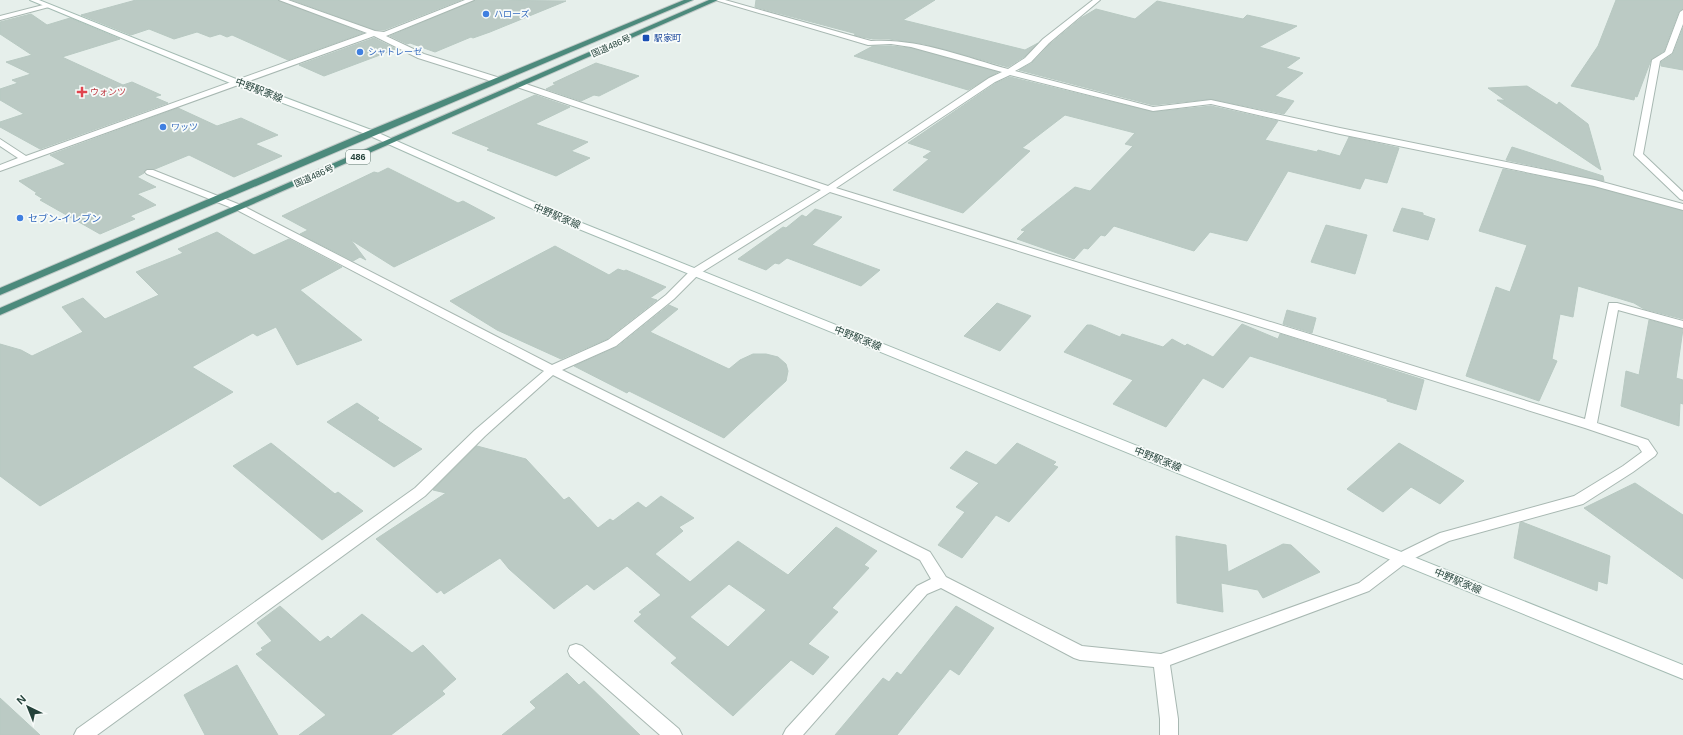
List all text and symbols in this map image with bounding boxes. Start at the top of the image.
marker: ハローズ [481,9,491,19]
place label: ハローズ [494,9,530,19]
street label: 国道486号 [590,33,632,59]
marker: 駅家町 [641,33,651,43]
place label: 駅家町 [654,33,681,43]
marker: シャトレーゼ [355,47,365,57]
place label: シャトレーゼ [368,47,422,57]
street label: 中野駅家線 [234,76,284,104]
marker: ウォンツ [77,87,87,97]
place label: ウォンツ [90,87,126,97]
marker: ワッツ [158,122,168,132]
place label: ワッツ [171,122,198,132]
road number: 486 [346,150,370,164]
street label: 国道486号 [293,163,335,189]
street label: 中野駅家線 [532,201,582,231]
marker: セブン-イレブン [15,213,25,223]
place label: セブン-イレブン [28,213,101,224]
street label: 中野駅家線 [833,324,883,352]
street label: 中野駅家線 [1133,445,1183,473]
street label: 中野駅家線 [1433,566,1483,596]
north arrow [8,687,48,727]
text: N [14,693,28,707]

